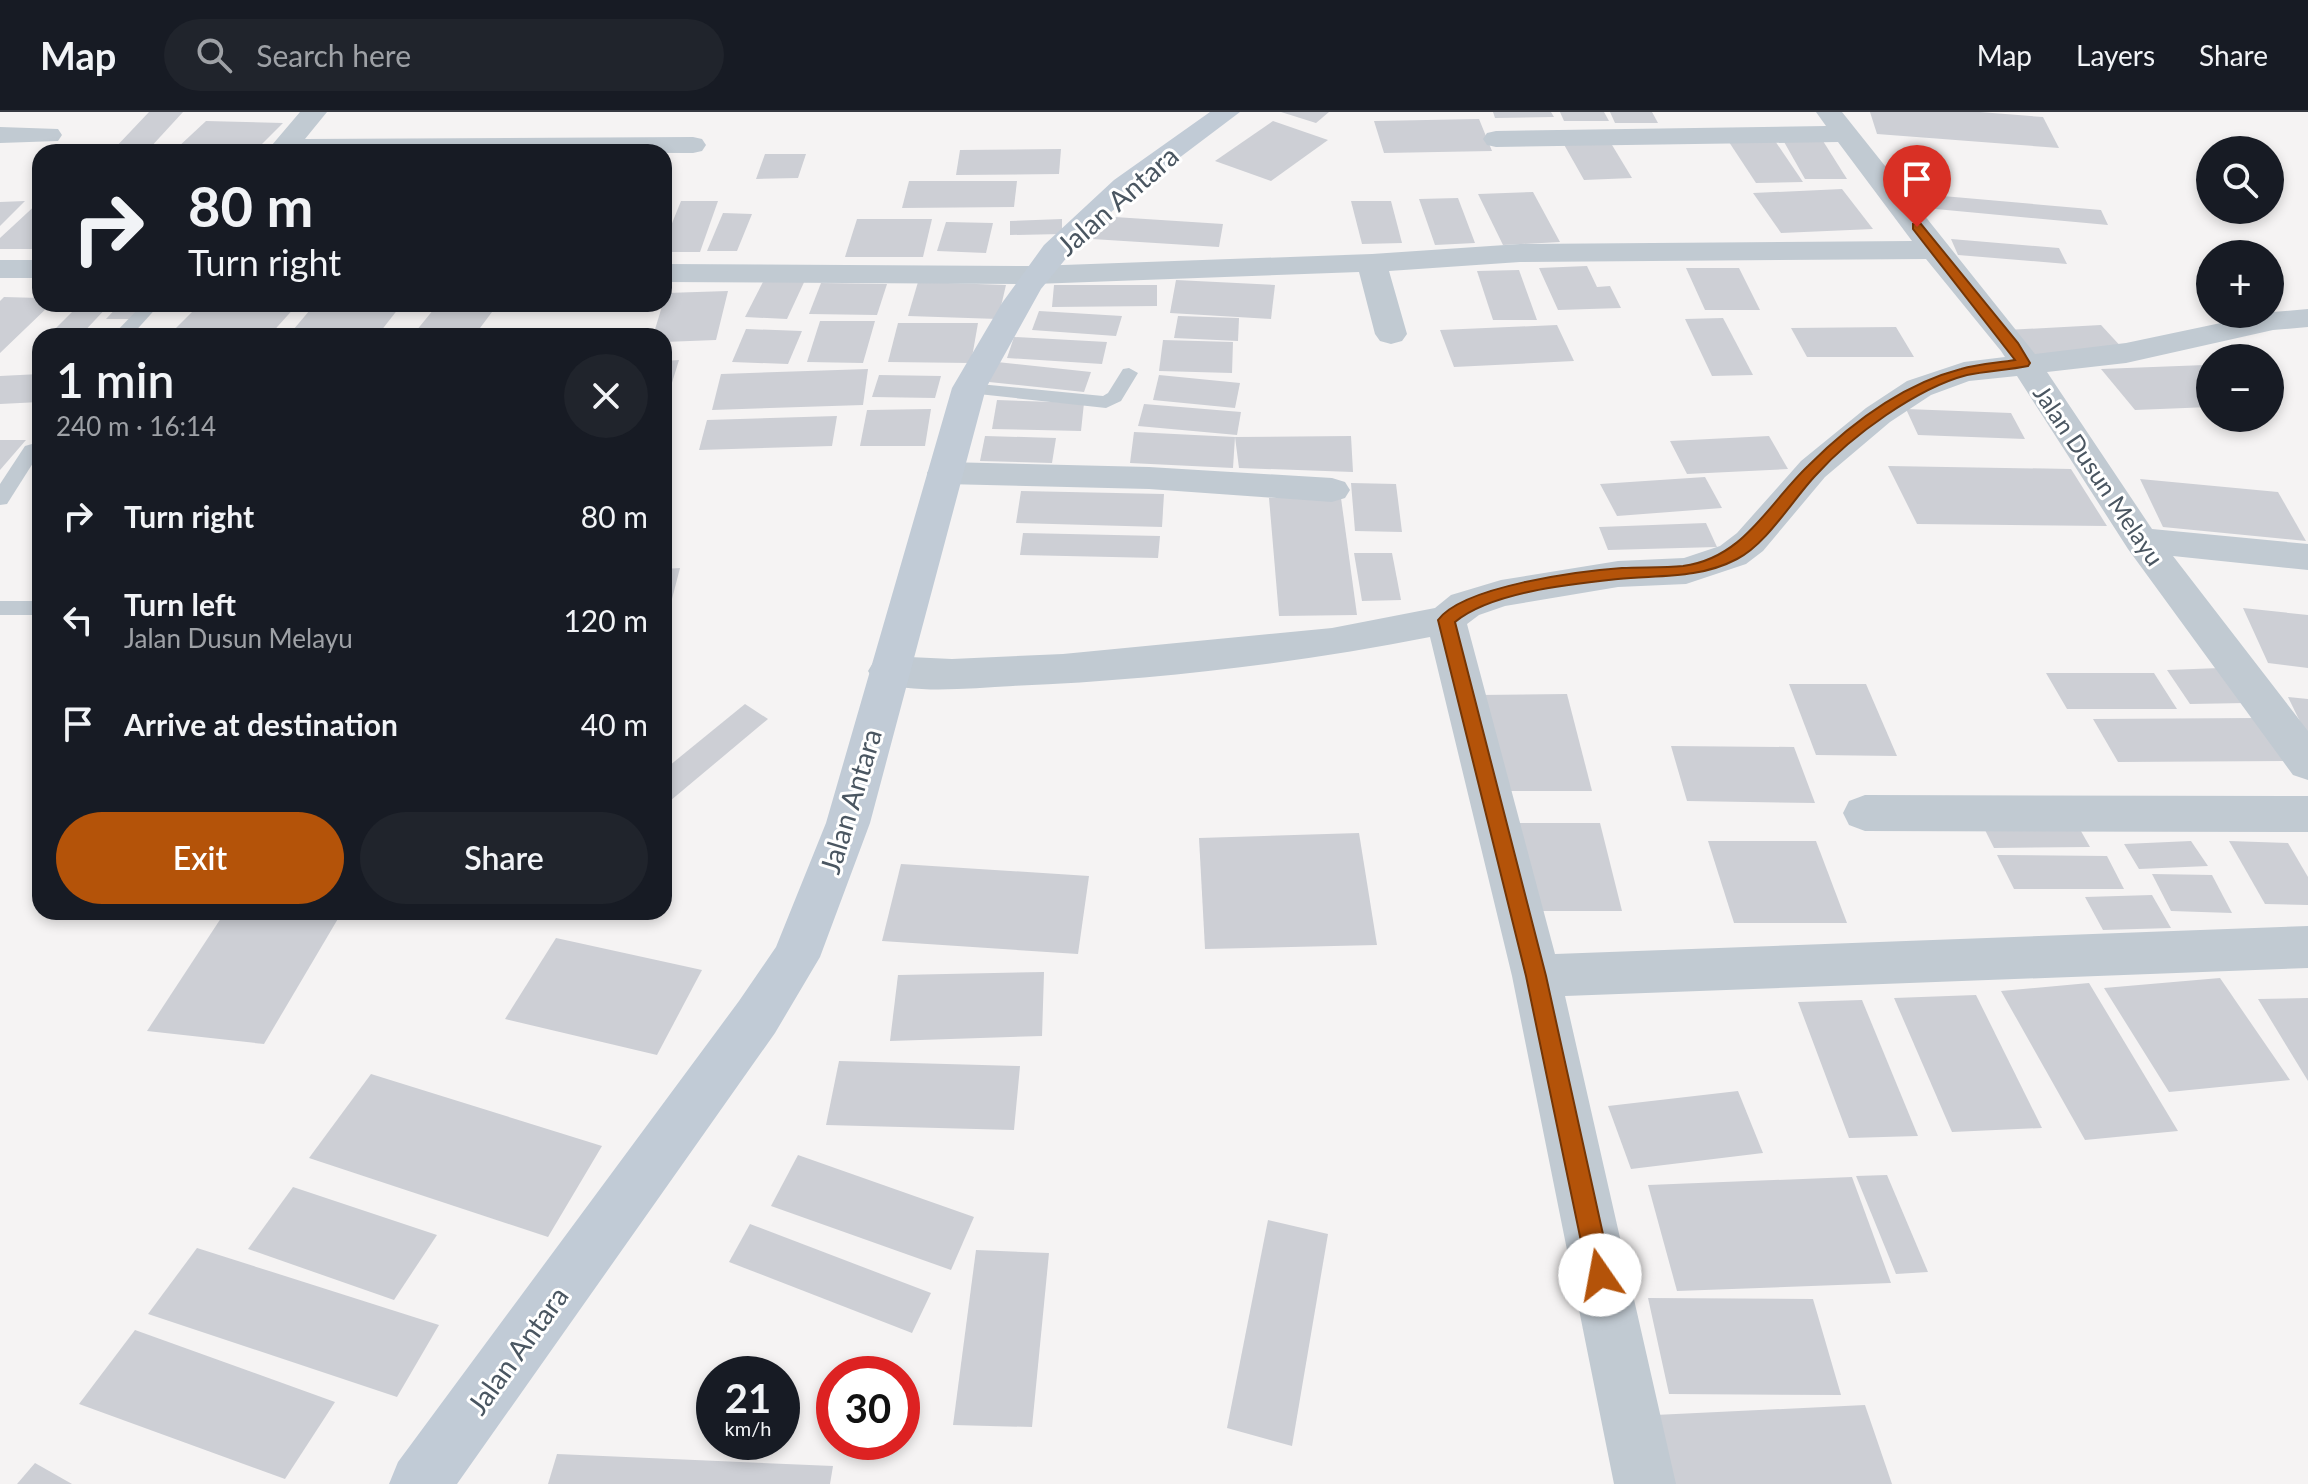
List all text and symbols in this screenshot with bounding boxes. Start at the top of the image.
search box [164,19,724,91]
text: Map [40,32,116,78]
icon: search [192,33,236,77]
text: Search here [256,37,411,73]
text: Map [1977,38,2032,72]
text: Layers [2076,38,2155,72]
text: Share [2199,38,2268,72]
map controls [2196,136,2284,432]
button: search [2196,136,2284,224]
street label: Jalan Antara [1049,138,1185,262]
pin [1883,145,1951,227]
icon: arrive [1895,157,1939,201]
text: 80 m [188,172,313,239]
icon: right [56,176,160,280]
text: Turn right [188,240,341,284]
button: + [2196,240,2284,328]
button: − [2196,344,2284,432]
text: 1 min [56,351,174,408]
button: close [564,354,648,438]
street label: Jalan Dusun Melayu [2028,379,2170,571]
text: 240 m · 16:14 [56,410,216,442]
icon: right [56,494,100,538]
text: Turn right [124,498,254,534]
text: 80 m [581,498,648,534]
text: Turn left [124,586,236,622]
icon: left [56,598,100,642]
text: 120 m [563,602,648,638]
text: Jalan Dusun Melayu [124,622,353,654]
icon: arrive [56,702,100,746]
text: Arrive at destination [124,706,398,742]
text: 40 m [581,706,648,742]
street label: Jalan Antara [812,724,888,878]
button: Exit [56,812,344,904]
button: Share [360,812,648,904]
position arrow [1558,1233,1642,1317]
street label: Jalan Antara [459,1279,575,1421]
speed limit sign: 30 [816,1356,920,1460]
text: 21 [725,1374,771,1422]
text: km/h [725,1416,771,1440]

